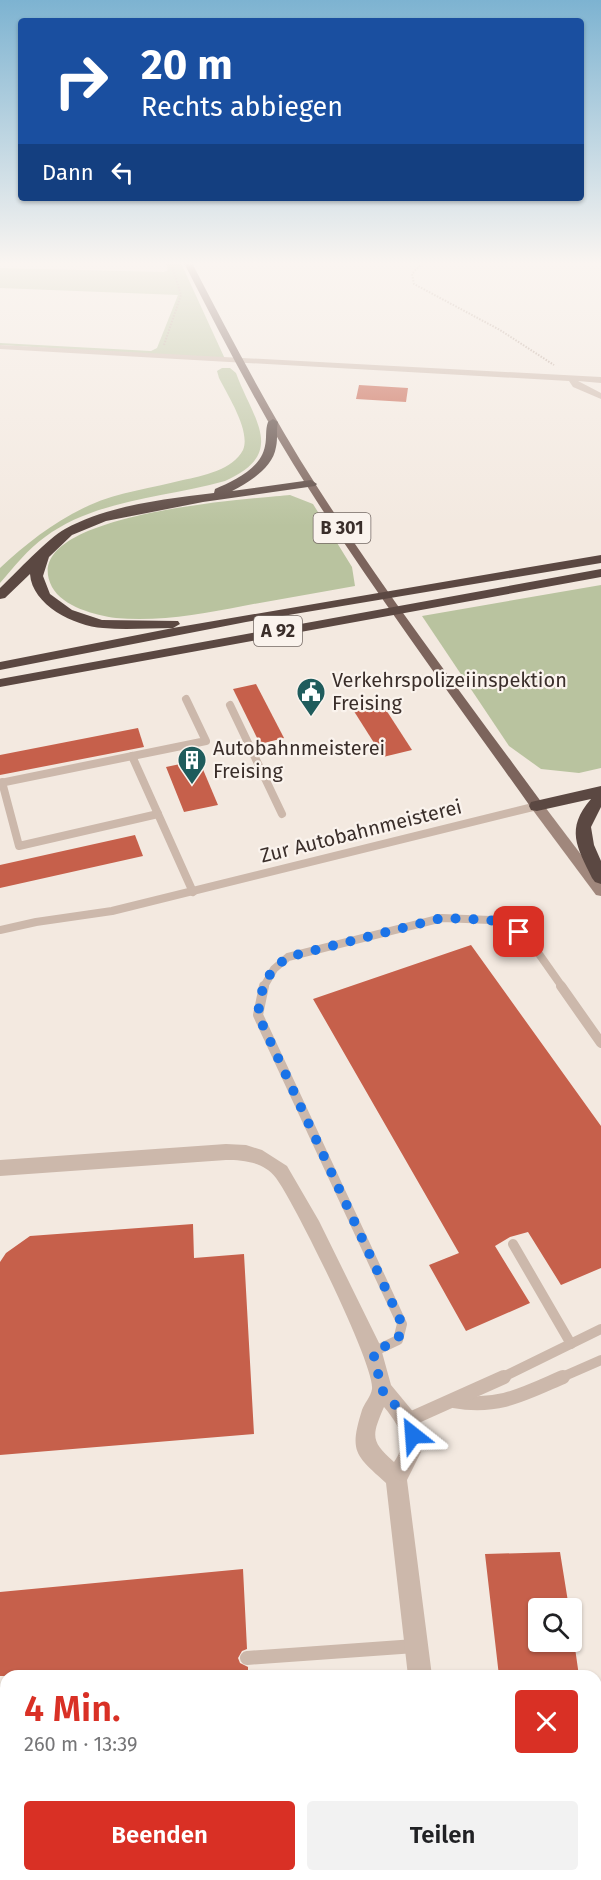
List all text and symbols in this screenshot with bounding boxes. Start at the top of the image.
text: 20 m [141,40,233,90]
icon: right [42,42,120,120]
text: Rechts abbiegen [141,91,343,123]
icon: left [106,156,139,189]
text: Dann [42,159,94,186]
road number: B 301 [314,513,370,543]
road number: A 92 [254,616,302,646]
place label: Verkehrspolizeiinspektion Freising [332,668,567,715]
public building icon: Verkehrspolizeiinspektion Freising [295,676,327,718]
place label: Autobahnmeisterei Freising [213,736,385,783]
building icon: Autobahnmeisterei Freising [176,744,208,786]
street label: Zur Autobahnmeisterei [258,794,464,868]
pin [493,906,544,957]
icon: arrive [502,915,535,948]
position arrow [381,1403,445,1467]
map controls [528,1598,582,1652]
button: search [528,1598,582,1652]
text: 4 Min. [24,1687,121,1731]
button: close [515,1690,578,1753]
text: 260 m · 13:39 [24,1732,137,1756]
button: Beenden [24,1801,295,1870]
button: Teilen [307,1801,578,1870]

